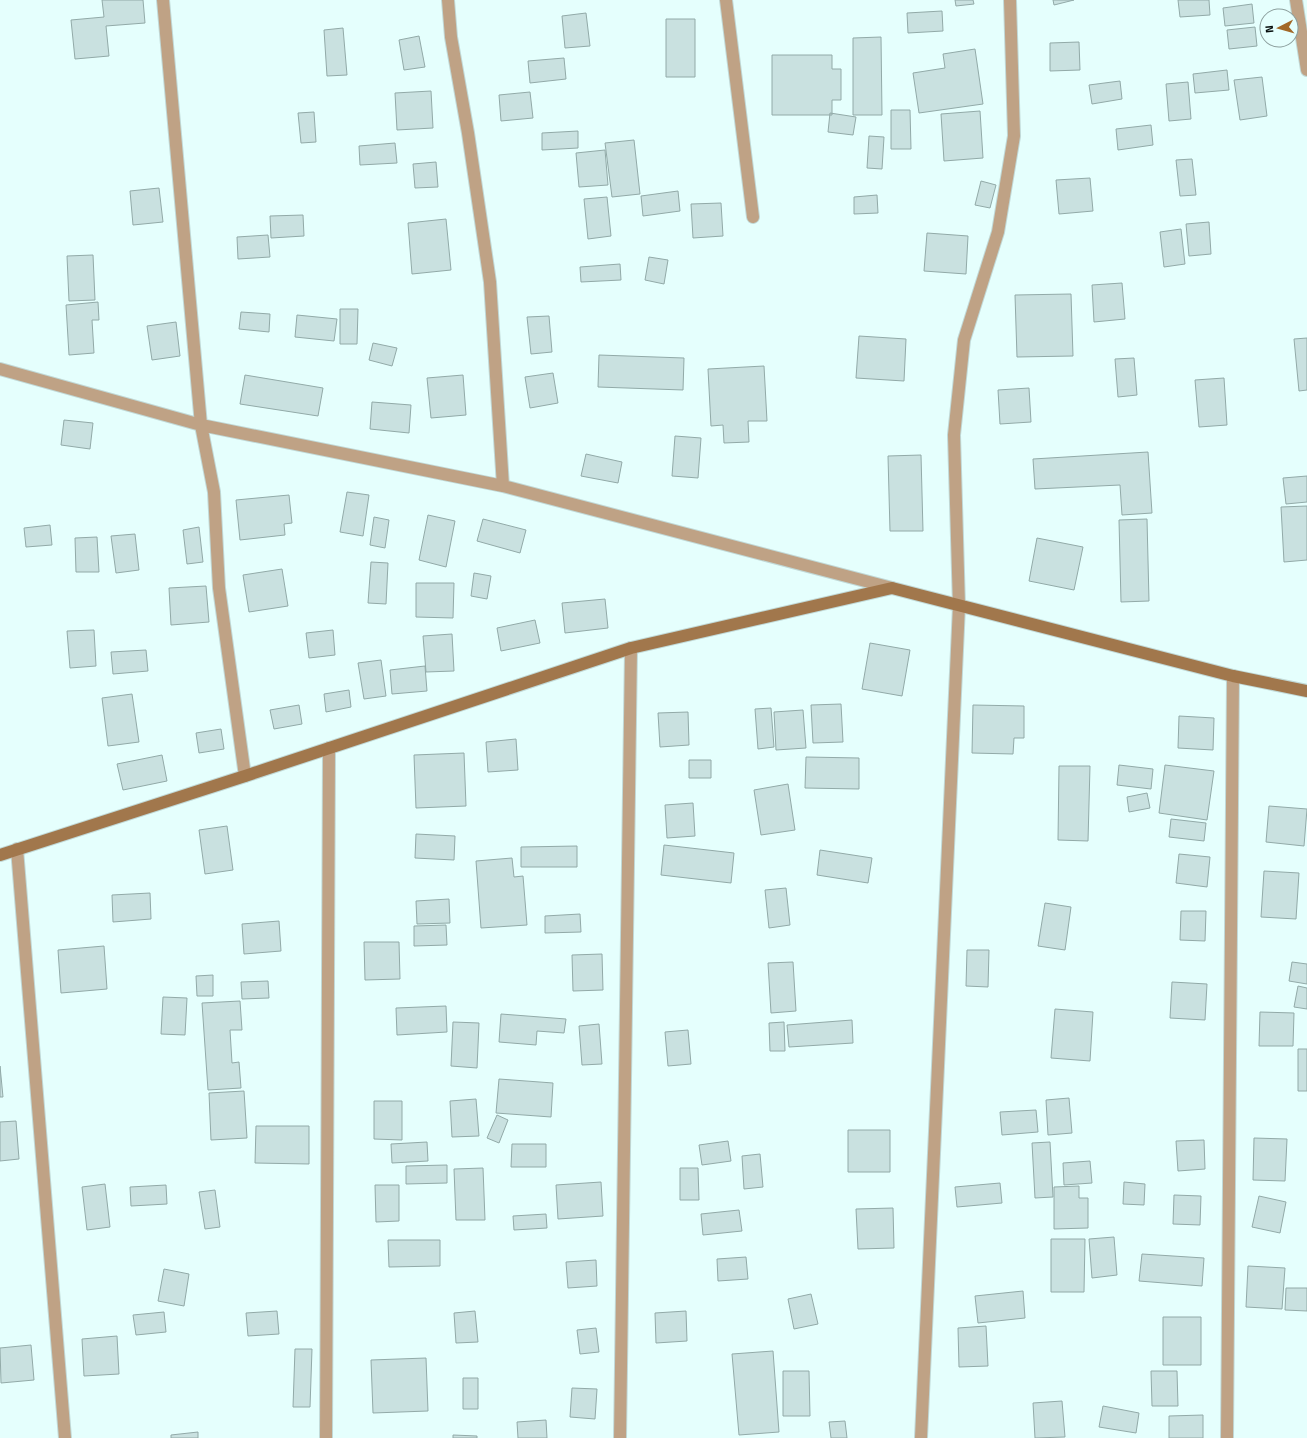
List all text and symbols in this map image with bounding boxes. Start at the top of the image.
north arrow [1259,8,1299,48]
text: N [1261,24,1277,34]

